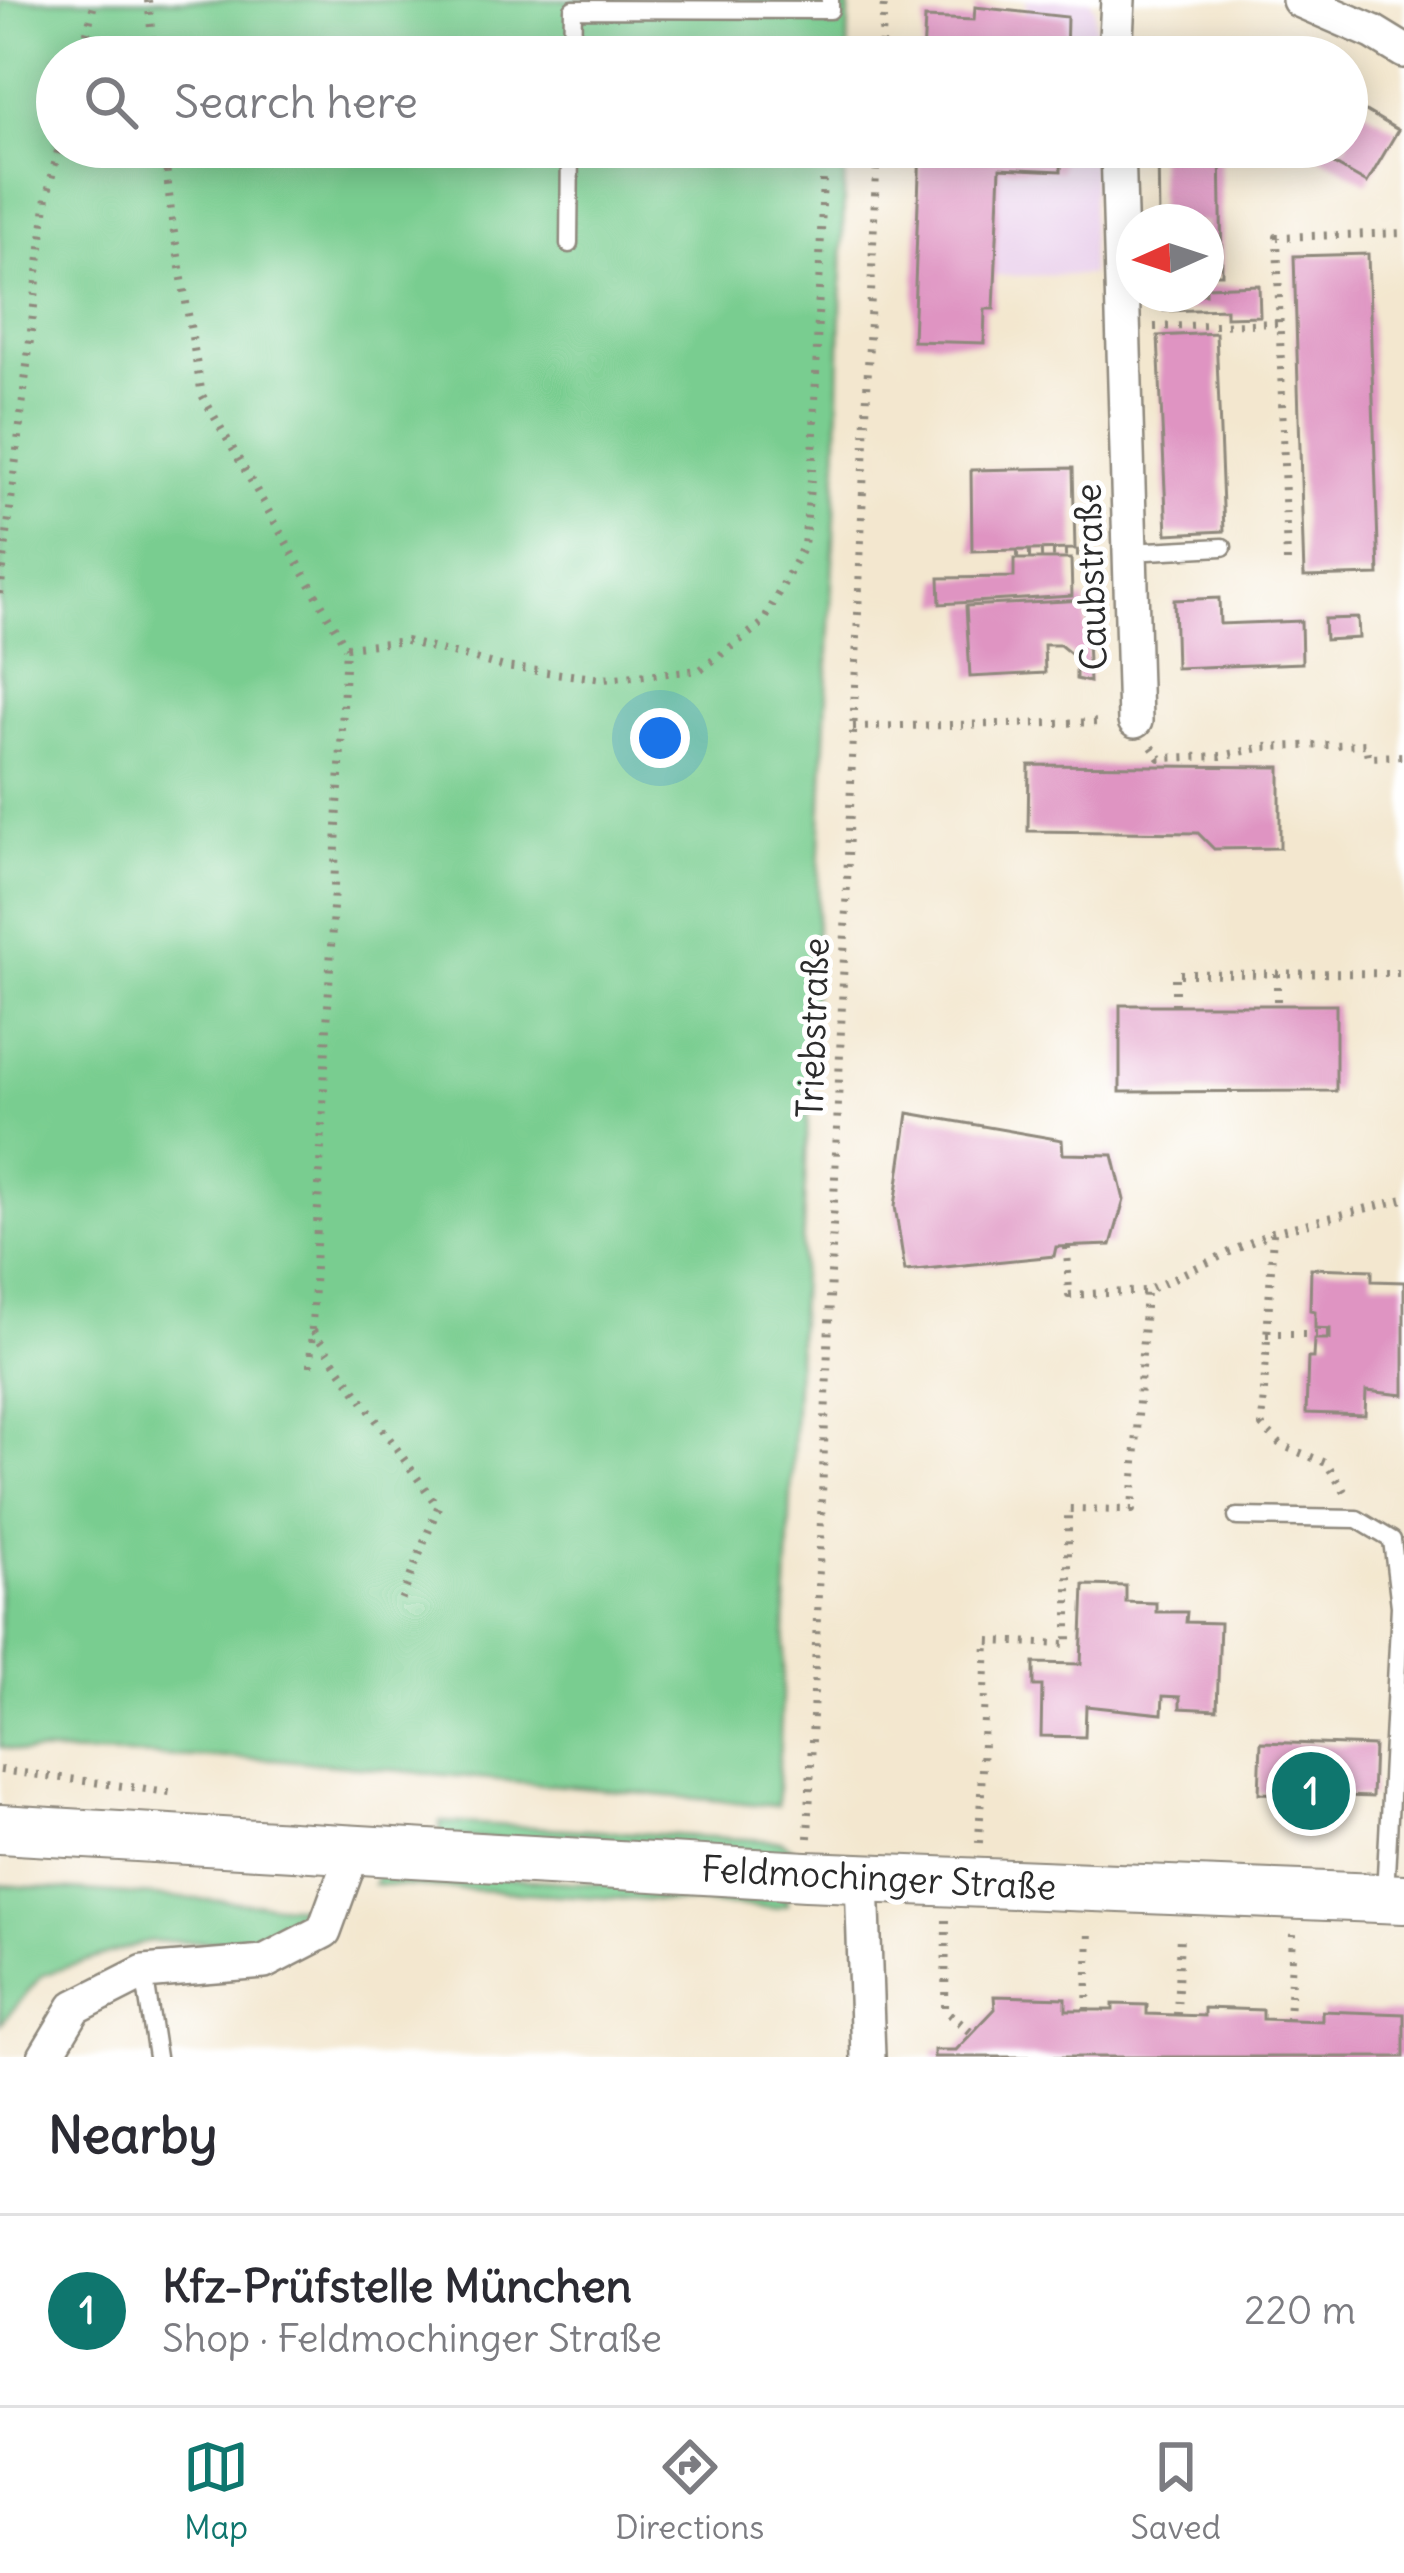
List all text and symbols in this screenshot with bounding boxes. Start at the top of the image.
search box [36,36,1368,168]
icon: search [78,69,144,135]
text: Search here [174,74,418,130]
north arrow [1116,204,1224,312]
street label: Caubstraße [1065,483,1117,671]
your location [630,708,690,768]
street label: Triebstraße [787,937,839,1119]
pin: 1 [1272,1746,1350,1836]
street label: Feldmochinger Straße [701,1846,1057,1910]
text: Nearby [48,2103,217,2167]
text: Kfz-Prüfstelle München [162,2258,632,2314]
text: 1 [79,2286,95,2335]
text: 220 m [1244,2286,1356,2335]
text: Shop · Feldmochinger Straße [162,2314,662,2363]
tab: Map [183,2434,249,2548]
tab: Directions [615,2434,764,2548]
tab: Saved [1131,2434,1221,2548]

